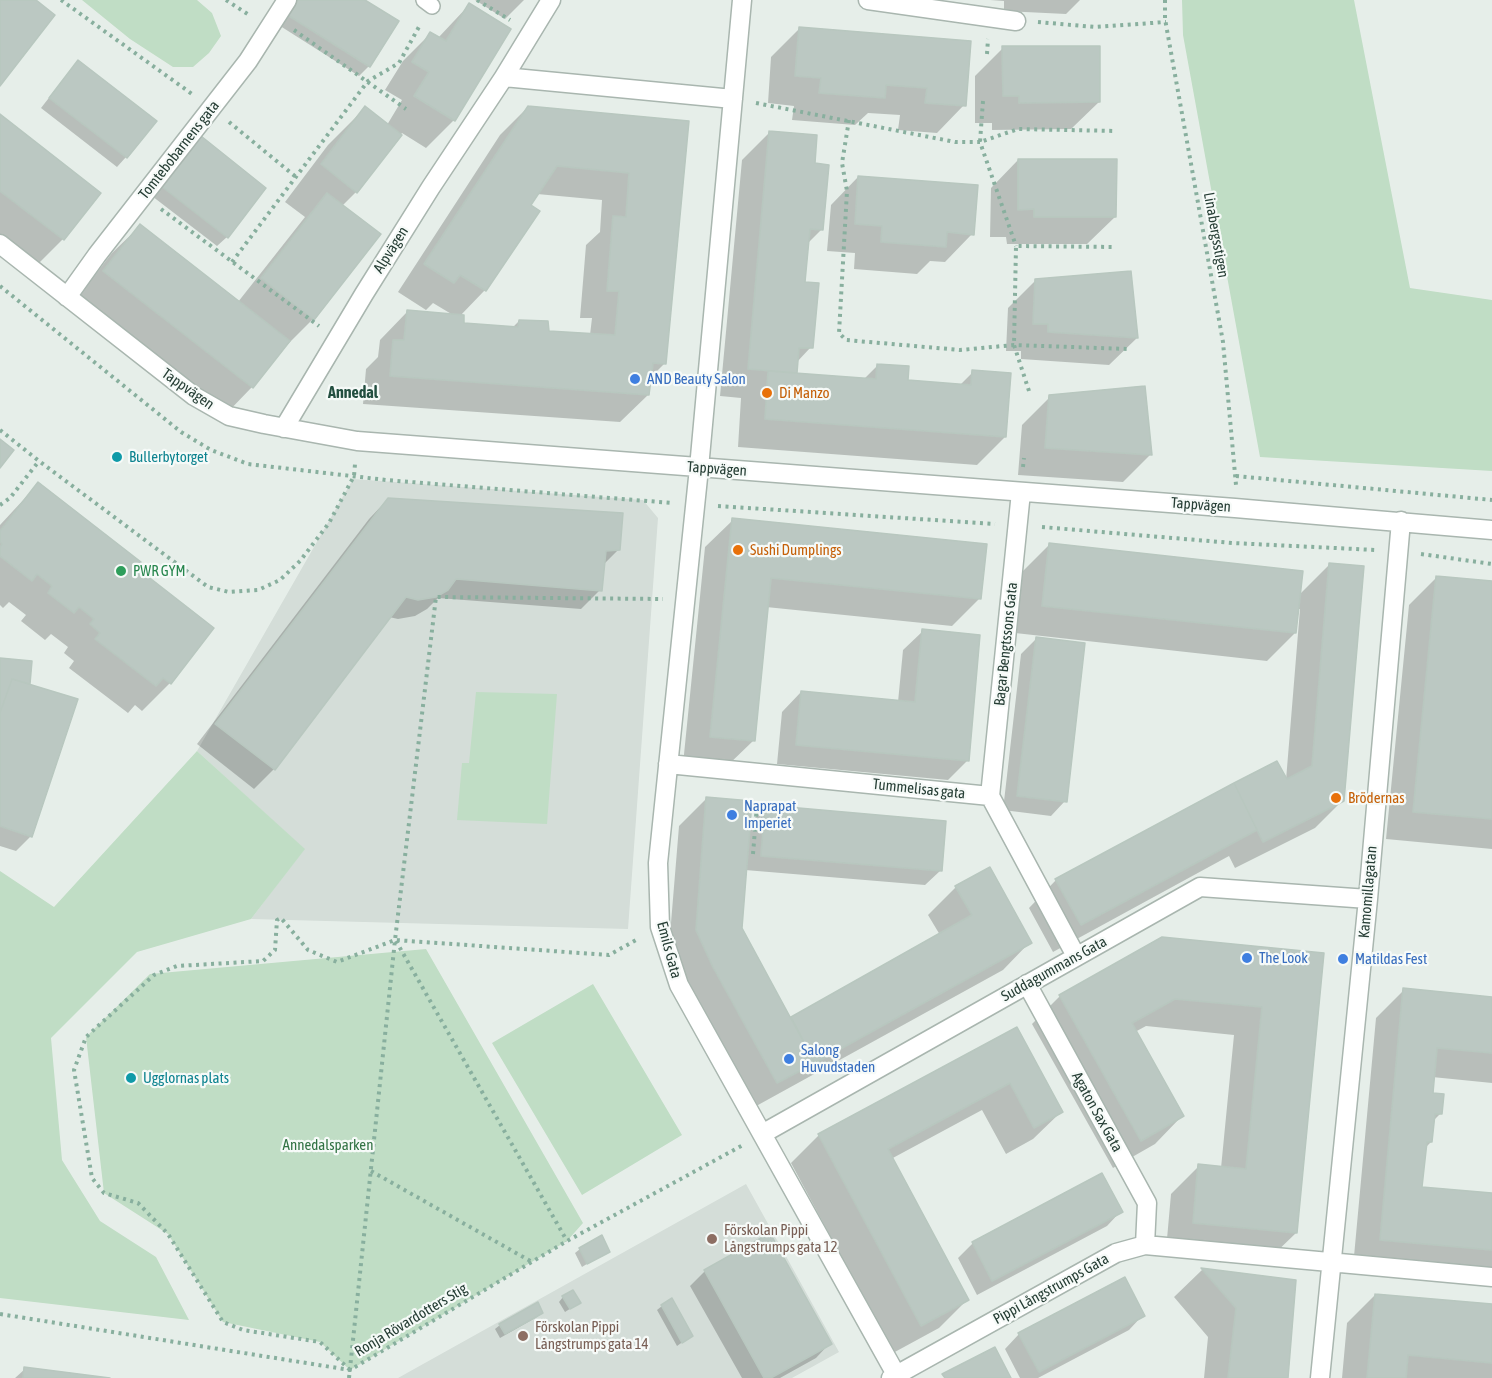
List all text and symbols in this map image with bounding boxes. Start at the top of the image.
street label: Tomtebobarnens gata [135,97,223,203]
street label: Linabergsstigen [1200,191,1232,279]
street label: Alpvägen [370,223,412,277]
street label: Tappvägen [158,364,218,414]
place label: AND Beauty Salon [647,370,746,388]
marker: AND Beauty Salon [628,372,642,386]
district label: Annedal [328,383,378,403]
place label: Di Manzo [779,384,830,402]
marker: Di Manzo [760,386,774,400]
place label: Bullerbytorget [129,448,208,466]
marker: Bullerbytorget [110,450,124,464]
street label: Tappvägen [687,458,747,480]
street label: Tappvägen [1171,494,1231,516]
place label: Sushi Dumplings [750,541,842,559]
marker: Sushi Dumplings [731,543,745,557]
place label: PWR GYM [133,562,185,580]
marker: PWR GYM [114,564,128,578]
street label: Bagar Bengtssons Gata [991,581,1021,707]
street label: Tummelisas gata [872,775,966,803]
place label: Brödernas [1348,789,1404,807]
marker: Brödernas [1329,791,1343,805]
place label: Naprapat Imperiet [744,797,796,832]
marker: Naprapat Imperiet [725,808,739,822]
street label: Kamomillagatan [1355,845,1381,939]
street label: Emils Gata [653,920,685,980]
street label: Suddagummans Gata [998,933,1110,1005]
place label: The Look [1259,949,1308,967]
place label: Matildas Fest [1355,950,1427,968]
marker: The Look [1240,951,1254,965]
marker: Matildas Fest [1336,952,1350,966]
place label: Salong Huvudstaden [801,1041,875,1076]
marker: Salong Huvudstaden [782,1052,796,1066]
place label: Ugglornas plats [143,1069,229,1087]
street label: Agaton Sax Gata [1068,1069,1126,1155]
marker: Ugglornas plats [124,1071,138,1085]
park label: Annedalsparken [283,1136,373,1154]
place label: Förskolan Pippi Långstrumps gata 12 [724,1221,838,1256]
marker: Förskolan Pippi Långstrumps gata 12 [705,1232,719,1246]
street label: Pippi Långstrumps Gata [990,1250,1112,1328]
street label: Ronja Rövardotters Stig [352,1279,470,1361]
place label: Förskolan Pippi Långstrumps gata 14 [535,1318,649,1353]
marker: Förskolan Pippi Långstrumps gata 14 [516,1329,530,1343]

